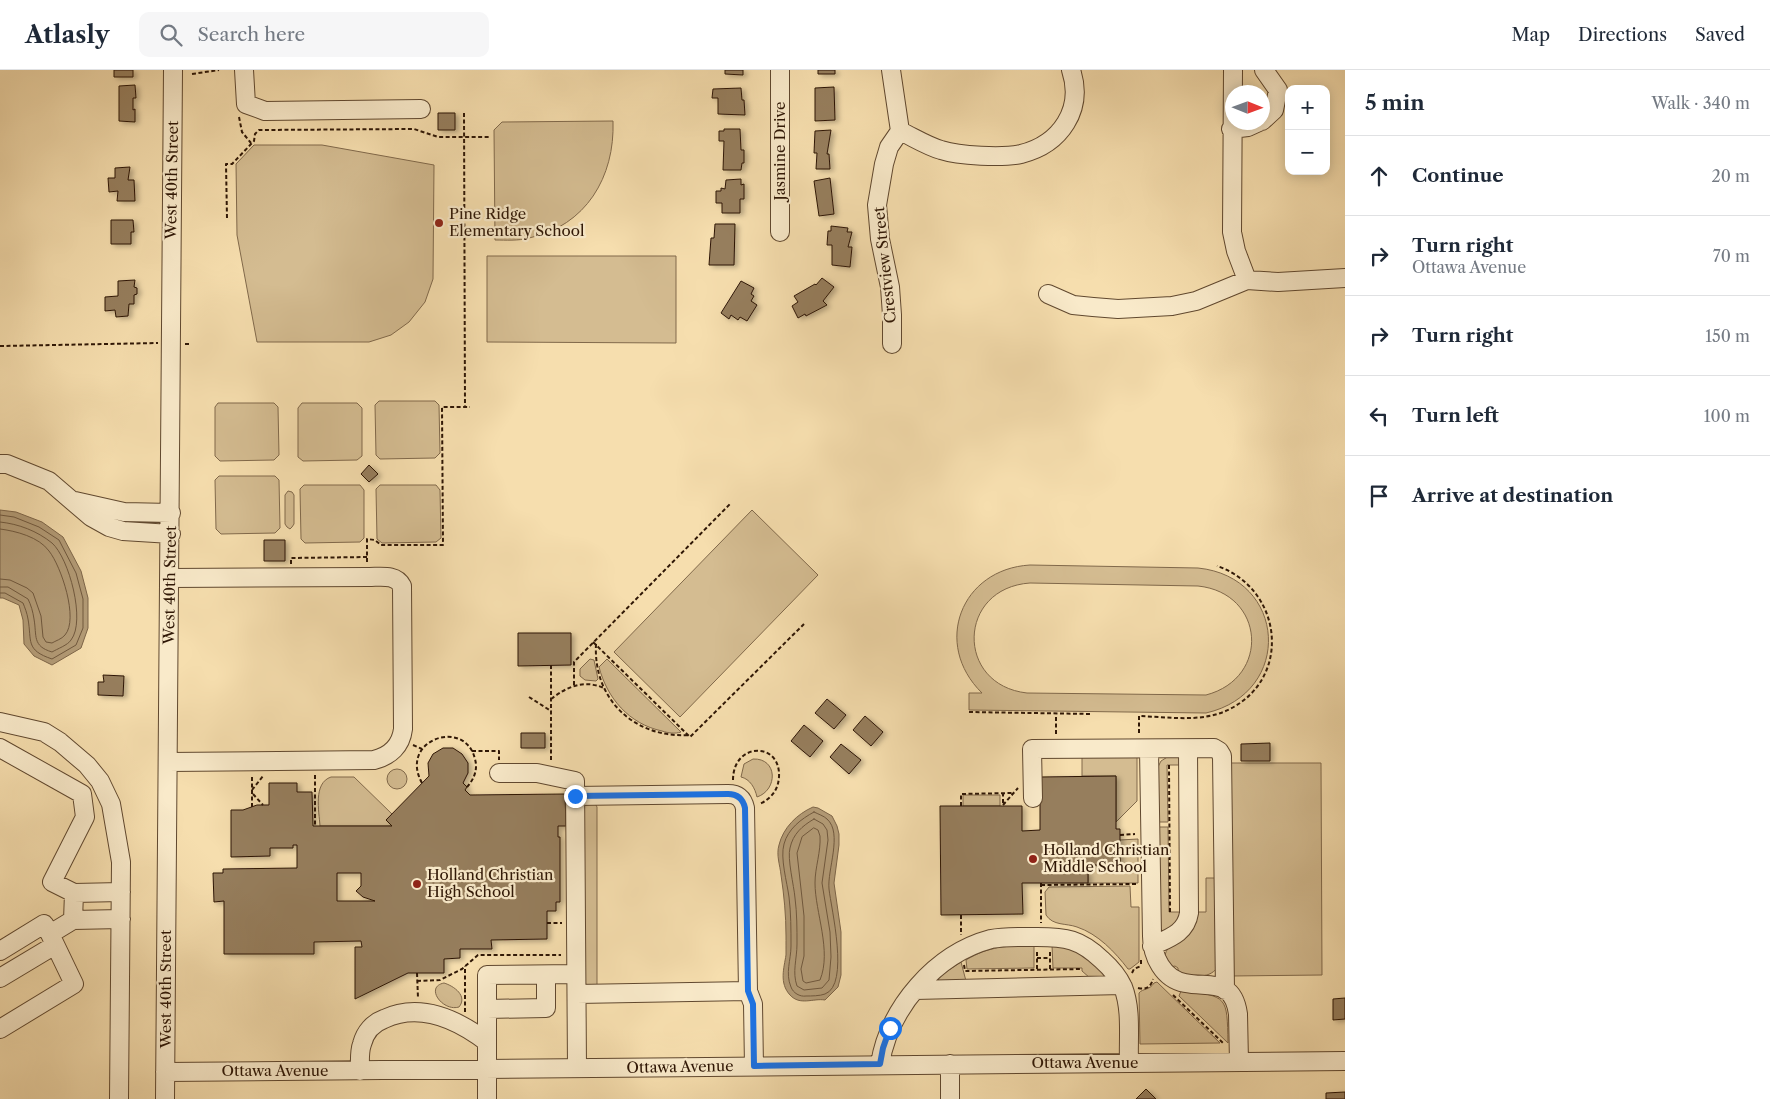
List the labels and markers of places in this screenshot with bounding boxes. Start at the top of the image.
place label: Pine Ridge Elementary School [449,204,585,240]
marker: Pine Ridge Elementary School [433,217,445,229]
place label: Holland Christian Middle School [1043,840,1170,876]
marker: Holland Christian Middle School [1027,853,1039,865]
place label: Holland Christian High School [427,865,554,901]
marker: Holland Christian High School [411,878,423,890]

